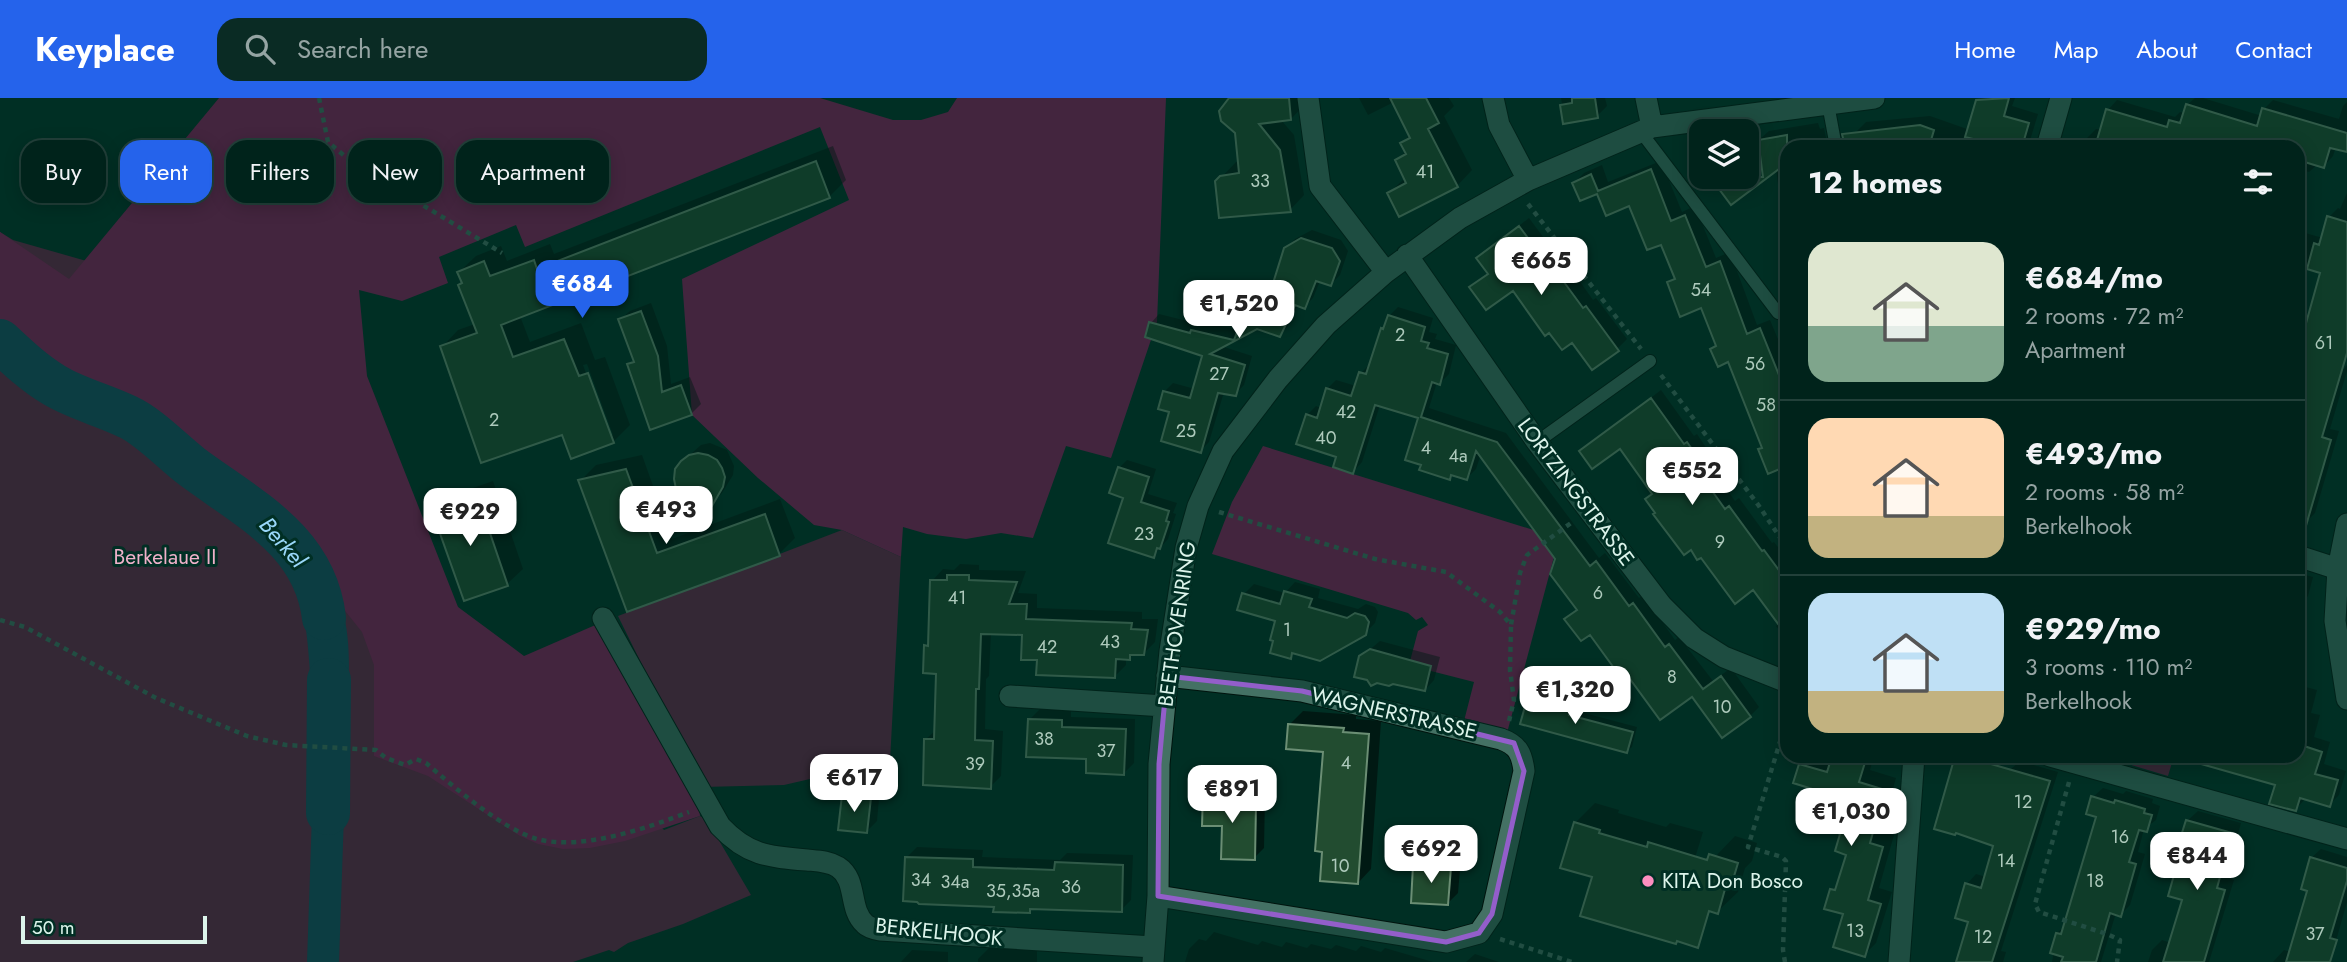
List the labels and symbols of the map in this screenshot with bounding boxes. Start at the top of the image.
house number: 41 [1416,159,1434,185]
house number: 33 [1250,168,1270,194]
pin: €665 [1500,238,1582,297]
pin: €684 [541,260,623,320]
house number: 54 [1691,277,1711,303]
pin: €1,520 [1182,280,1296,340]
house number: 2 [1395,322,1405,348]
house number: 61 [2315,330,2333,356]
house number: 56 [1745,351,1765,377]
house number: 27 [1209,361,1229,387]
house number: 58 [1756,392,1776,418]
house number: 42 [1336,399,1356,425]
house number: 2 [489,407,499,433]
street label: LORTZINGSTRASSE [1510,412,1642,572]
house number: 25 [1176,418,1196,444]
house number: 40 [1315,425,1337,451]
house number: 4 [1421,435,1431,461]
house number: 4a [1448,443,1468,469]
pin: €552 [1651,448,1733,507]
pin: €493 [625,486,707,546]
pin: €929 [429,489,511,548]
water label: Berkel [251,509,315,576]
house number: 23 [1134,521,1154,547]
house number: 9 [1715,529,1725,555]
street label: BEETHOVENRING [1151,539,1203,709]
park label: Berkelaue II [114,542,216,572]
house number: 6 [1593,580,1603,606]
house number: 41 [948,585,966,611]
house number: 1 [1283,617,1291,643]
house number: 43 [1100,629,1120,655]
house number: 42 [1037,634,1057,660]
house number: 8 [1667,664,1677,690]
pin: €1,320 [1518,666,1632,726]
street label: WAGNERSTRASSE [1308,679,1480,747]
house number: 10 [1713,694,1732,720]
house number: 38 [1034,726,1054,752]
house number: 37 [1096,738,1116,764]
house number: 4 [1341,750,1351,776]
house number: 39 [965,751,985,777]
pin: €617 [813,754,895,814]
pin: €891 [1191,766,1273,825]
pin: €1,030 [1794,788,1908,848]
house number: 12 [2014,789,2032,815]
house number: 16 [2111,824,2129,850]
pin: €692 [1390,826,1472,885]
pin: €844 [2156,832,2238,892]
house number: 14 [1997,848,2015,874]
house number: 10 [1331,853,1350,879]
place label: KITA Don Bosco [1662,866,1803,896]
house number: 34 [911,867,931,893]
house number: 18 [2086,868,2104,894]
house number: 34a [941,869,969,895]
marker: KITA Don Bosco [1640,873,1656,889]
house number: 36 [1061,874,1081,900]
house number: 35,35a [986,878,1040,904]
street label: BERKELHOOK [874,910,1004,954]
scale bar [21,913,206,945]
house number: 13 [1846,918,1864,944]
house number: 37 [2305,921,2325,947]
house number: 12 [1974,924,1992,950]

